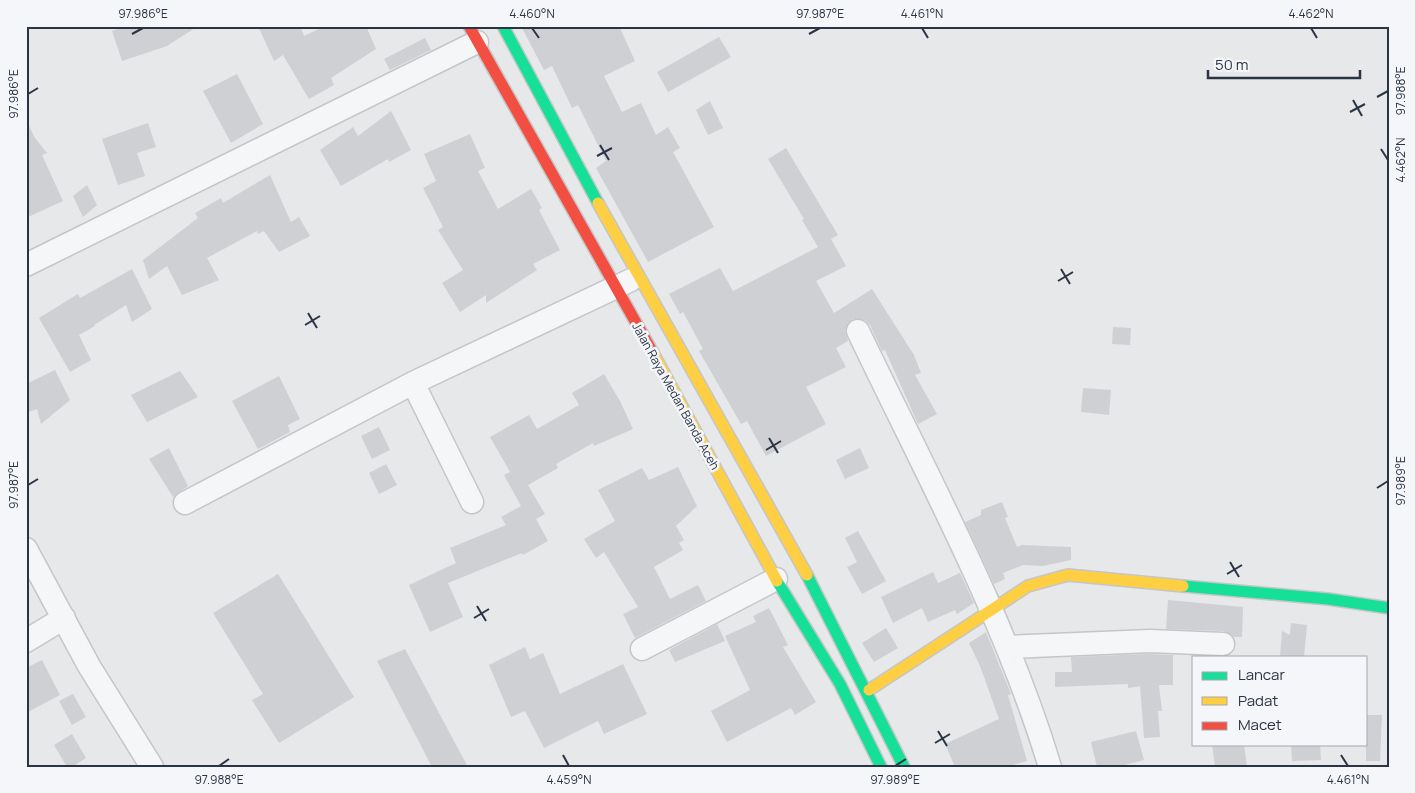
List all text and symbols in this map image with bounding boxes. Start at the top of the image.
text: 97.986°E [118,5,168,22]
text: 4.460°N [509,5,555,22]
text: 97.987°E [796,5,844,22]
text: 4.461°N [901,5,943,22]
text: 4.462°N [1289,5,1333,22]
scale bar [1208,48,1360,80]
text: 50 m [1215,54,1249,75]
text: 97.988°E [1392,66,1409,116]
text: 97.986°E [5,69,22,119]
text: 4.462°N [1392,138,1409,182]
street label: Jalan Raya Medan Banda Aceh [628,319,724,473]
text: 97.989°E [1392,456,1409,506]
text: 97.987°E [5,461,22,509]
legend [1192,656,1368,746]
text: Lancar [1238,664,1285,685]
text: Padat [1238,690,1278,711]
text: Macet [1238,714,1282,735]
text: 97.988°E [194,771,244,788]
text: 4.459°N [547,771,591,788]
text: 97.989°E [870,771,920,788]
text: 4.461°N [1327,771,1369,788]

